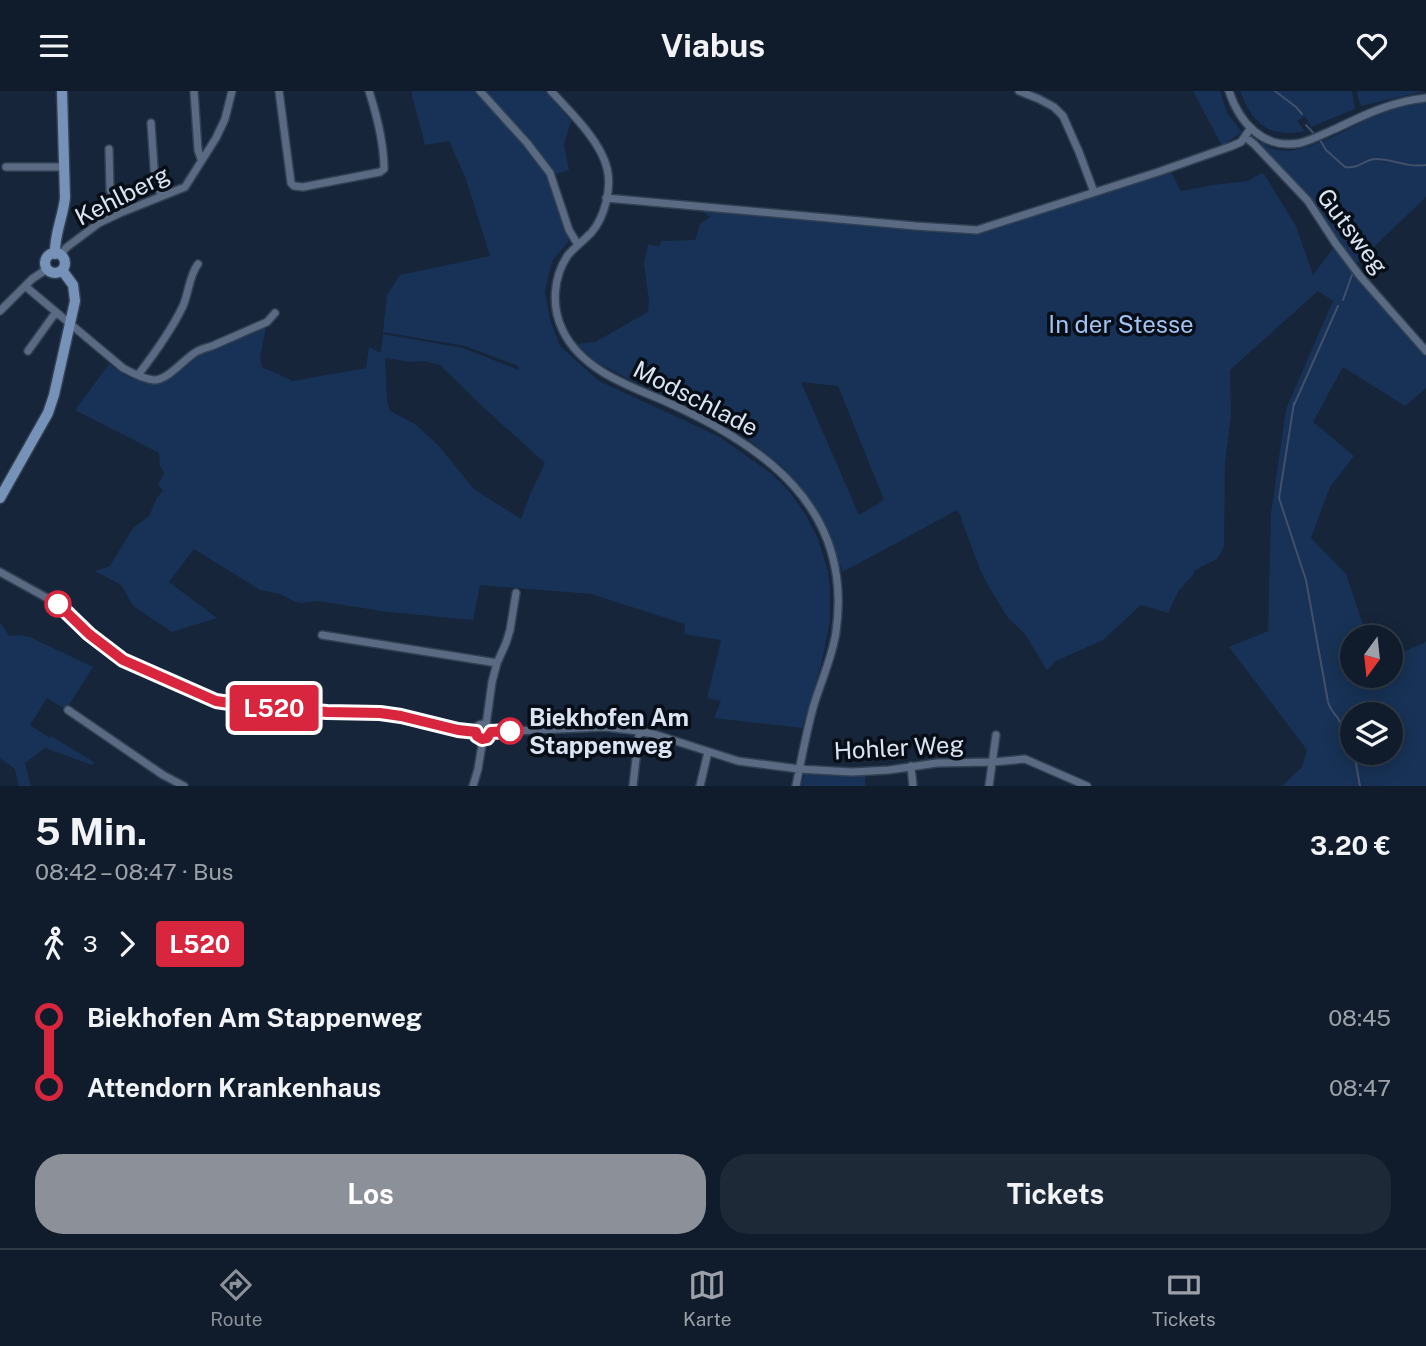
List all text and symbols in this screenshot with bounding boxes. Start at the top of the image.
icon: menu [35,27,73,65]
text: Viabus [661,27,765,64]
icon: heart [1353,27,1391,65]
street label: Kehlberg [70,159,174,231]
street label: Gutsweg [1312,183,1394,279]
park label: In der Stesse [1048,310,1194,338]
street label: Modschlade [629,355,763,441]
unlabelled marker [45,591,71,617]
north arrow [1340,625,1404,688]
map controls [1340,625,1403,765]
line badge: L520 [225,685,323,731]
text: L520 [244,694,304,722]
button: layers [1340,702,1403,765]
place label: Biekhofen Am Stappenweg [529,703,689,759]
marker: Biekhofen Am Stappenweg [497,718,523,744]
street label: Hohler Weg [833,730,965,764]
text: 5 Min. [35,809,147,854]
text: 3.20 € [1310,830,1391,861]
text: 08:42 – 08:47 · Bus [35,858,233,885]
icon: walk [35,925,73,963]
icon: forward [108,925,146,963]
text: 3 [83,930,98,957]
text: L520 [170,930,230,958]
text: Biekhofen Am Stappenweg [87,1002,422,1033]
text: 08:45 [1328,1004,1391,1031]
text: Attendorn Krankenhaus [87,1072,381,1103]
text: 08:47 [1329,1074,1391,1101]
button: Los [35,1154,706,1234]
button: Tickets [720,1154,1391,1234]
tab: Route [210,1266,262,1330]
tab: Karte [683,1266,731,1330]
tab: Tickets [1152,1266,1216,1330]

